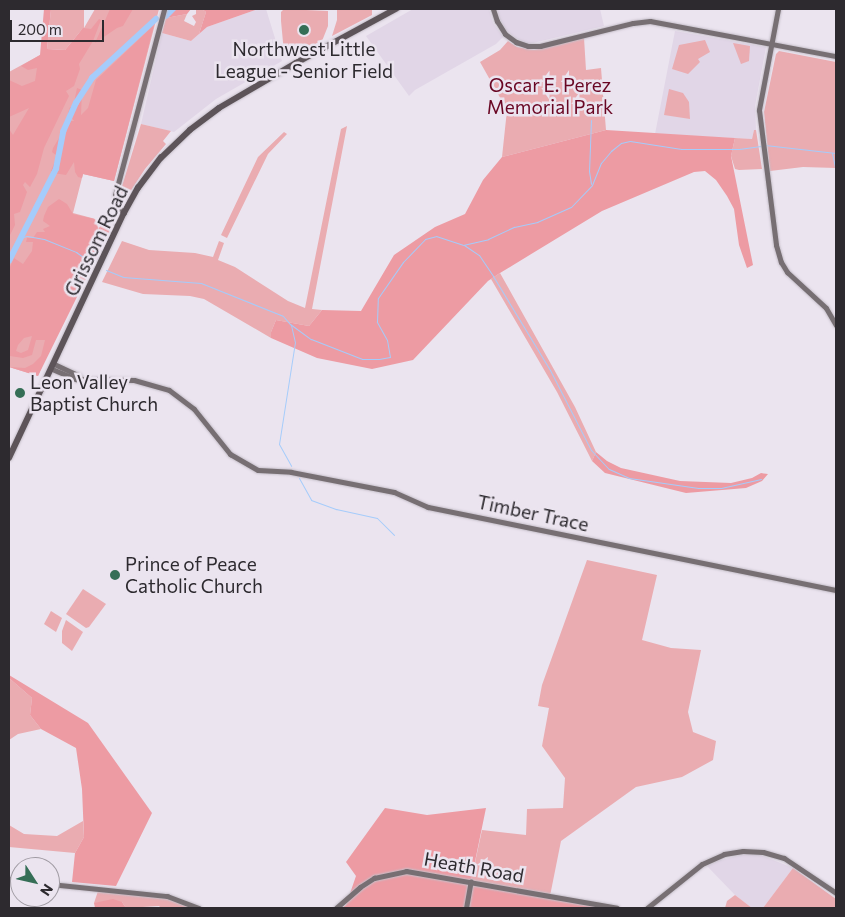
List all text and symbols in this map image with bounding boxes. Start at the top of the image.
scale bar [12,10,106,42]
text: 200 m [18,20,62,38]
marker: Northwest Little League - Senior Field [298,24,310,36]
place label: Northwest Little League - Senior Field [215,38,393,82]
park label: Oscar E. Perez Memorial Park [487,74,613,118]
street label: Grissom Road [60,182,132,300]
place label: Leon Valley Baptist Church [30,371,158,415]
marker: Leon Valley Baptist Church [14,387,26,399]
street label: Timber Trace [475,490,591,536]
place label: Prince of Peace Catholic Church [125,553,263,597]
marker: Prince of Peace Catholic Church [109,569,121,581]
street label: Heath Road [422,847,526,887]
north arrow [10,857,60,907]
text: N [37,881,57,899]

